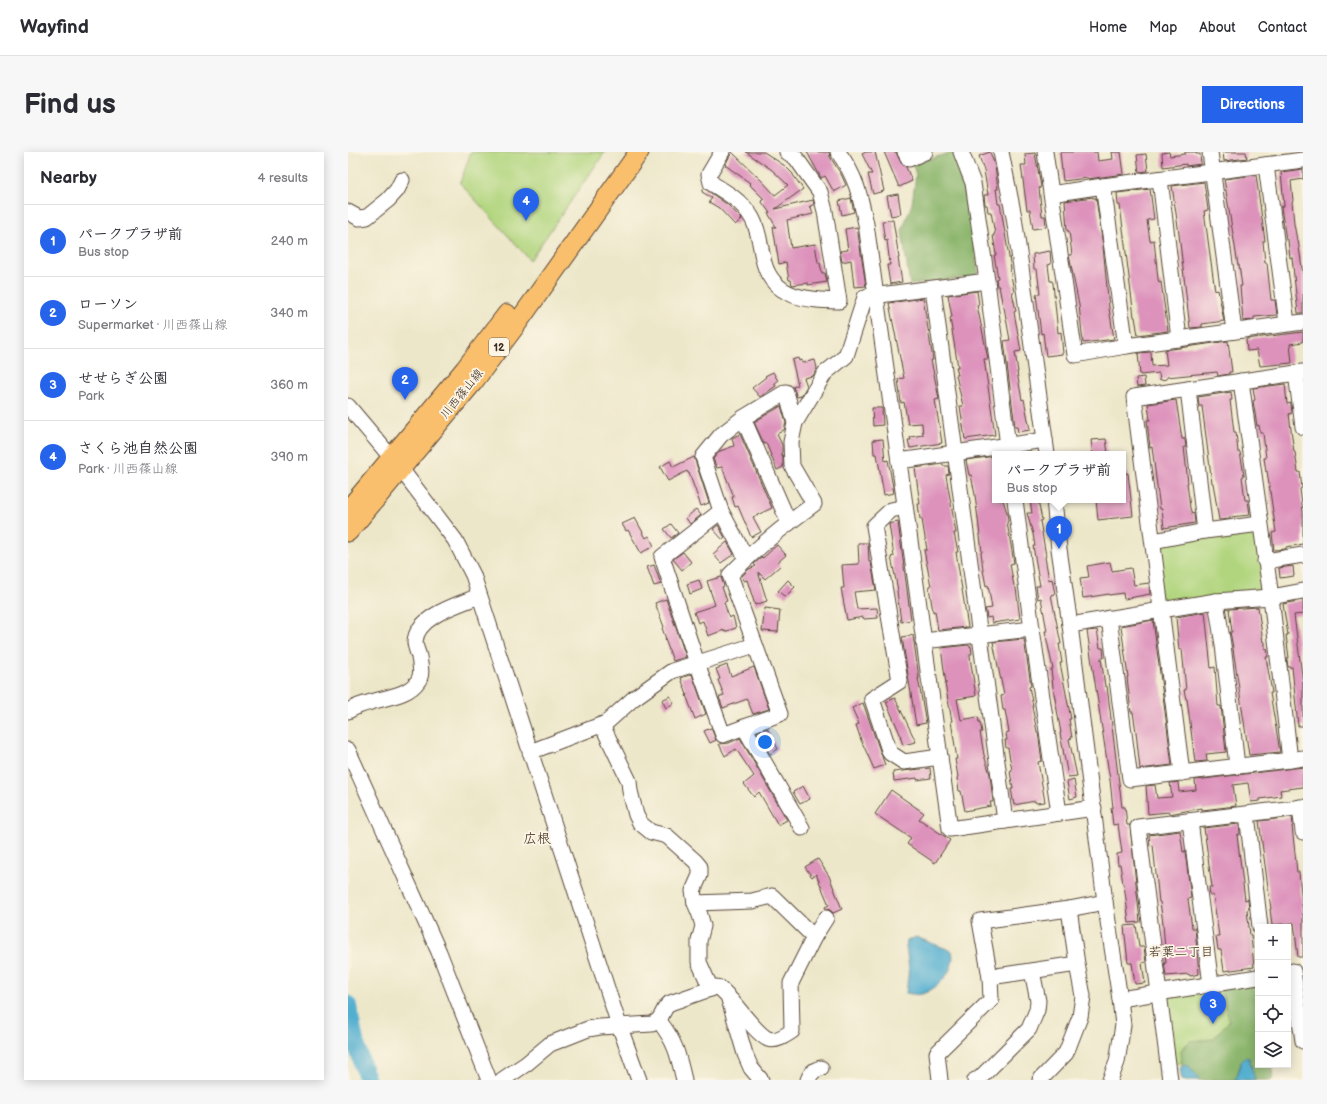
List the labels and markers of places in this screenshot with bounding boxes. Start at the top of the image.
pin: 4 [513,188,539,221]
pin: 2 [392,367,418,400]
pin: 1 [1046,516,1072,549]
pin: 3 [1200,991,1226,1024]

